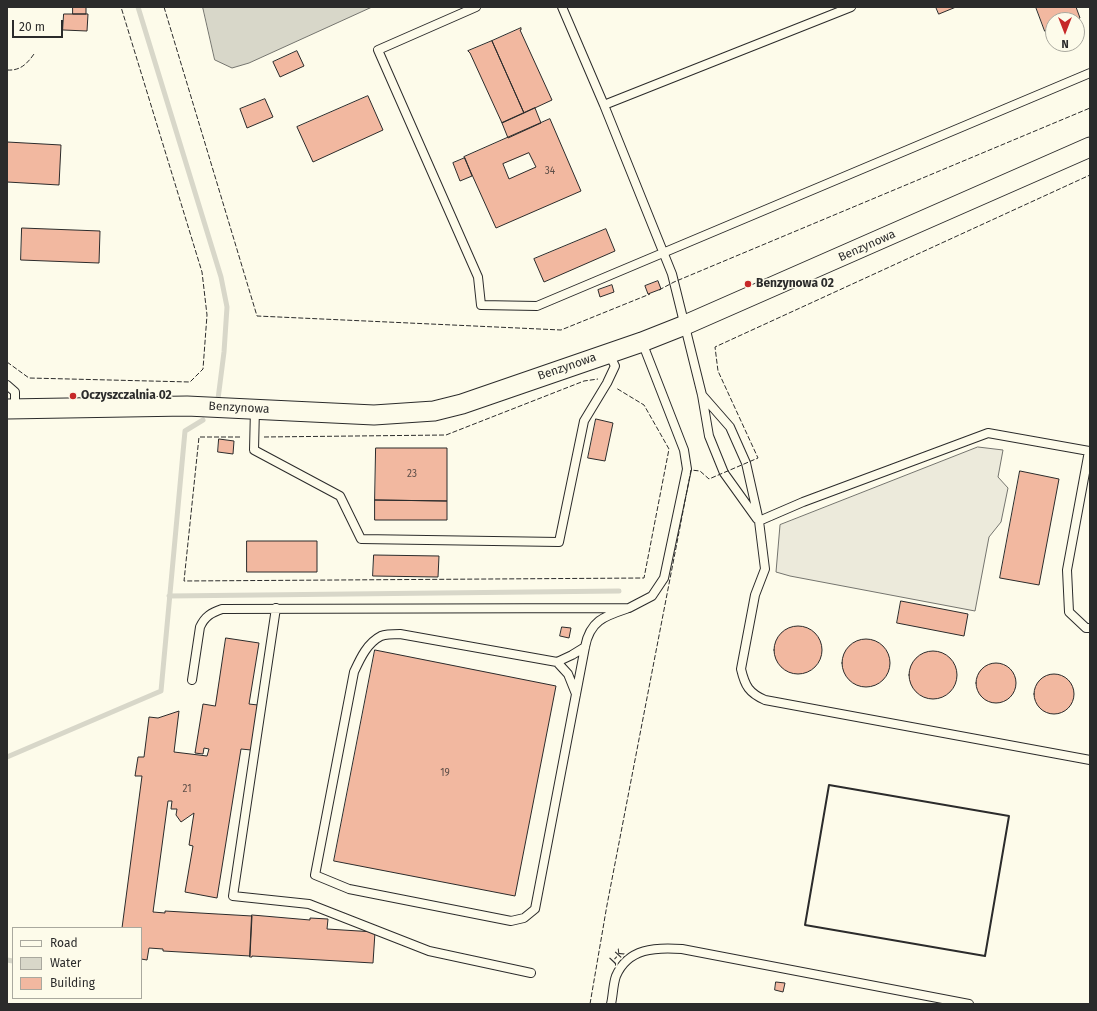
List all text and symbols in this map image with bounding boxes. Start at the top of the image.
scale bar [14,12,65,38]
north arrow [1045,12,1085,52]
text: 20 m [19,20,45,34]
text: N [1061,37,1069,50]
house number: 34 [545,165,555,177]
street label: Benzynowa [836,227,898,265]
place label: Benzynowa 02 [756,277,834,291]
marker: Benzynowa 02 [743,279,753,289]
street label: Benzynowa [536,350,598,384]
place label: Oczyszczalnia 02 [81,389,172,403]
marker: Oczyszczalnia 02 [68,391,78,401]
street label: Benzynowa [208,399,270,417]
house number: 23 [407,468,417,480]
house number: 19 [440,767,450,779]
house number: 21 [182,783,192,795]
legend [12,927,142,999]
text: Road [50,936,78,950]
street label: J-K [606,946,628,968]
text: Water [50,956,81,970]
text: Building [50,976,95,990]

